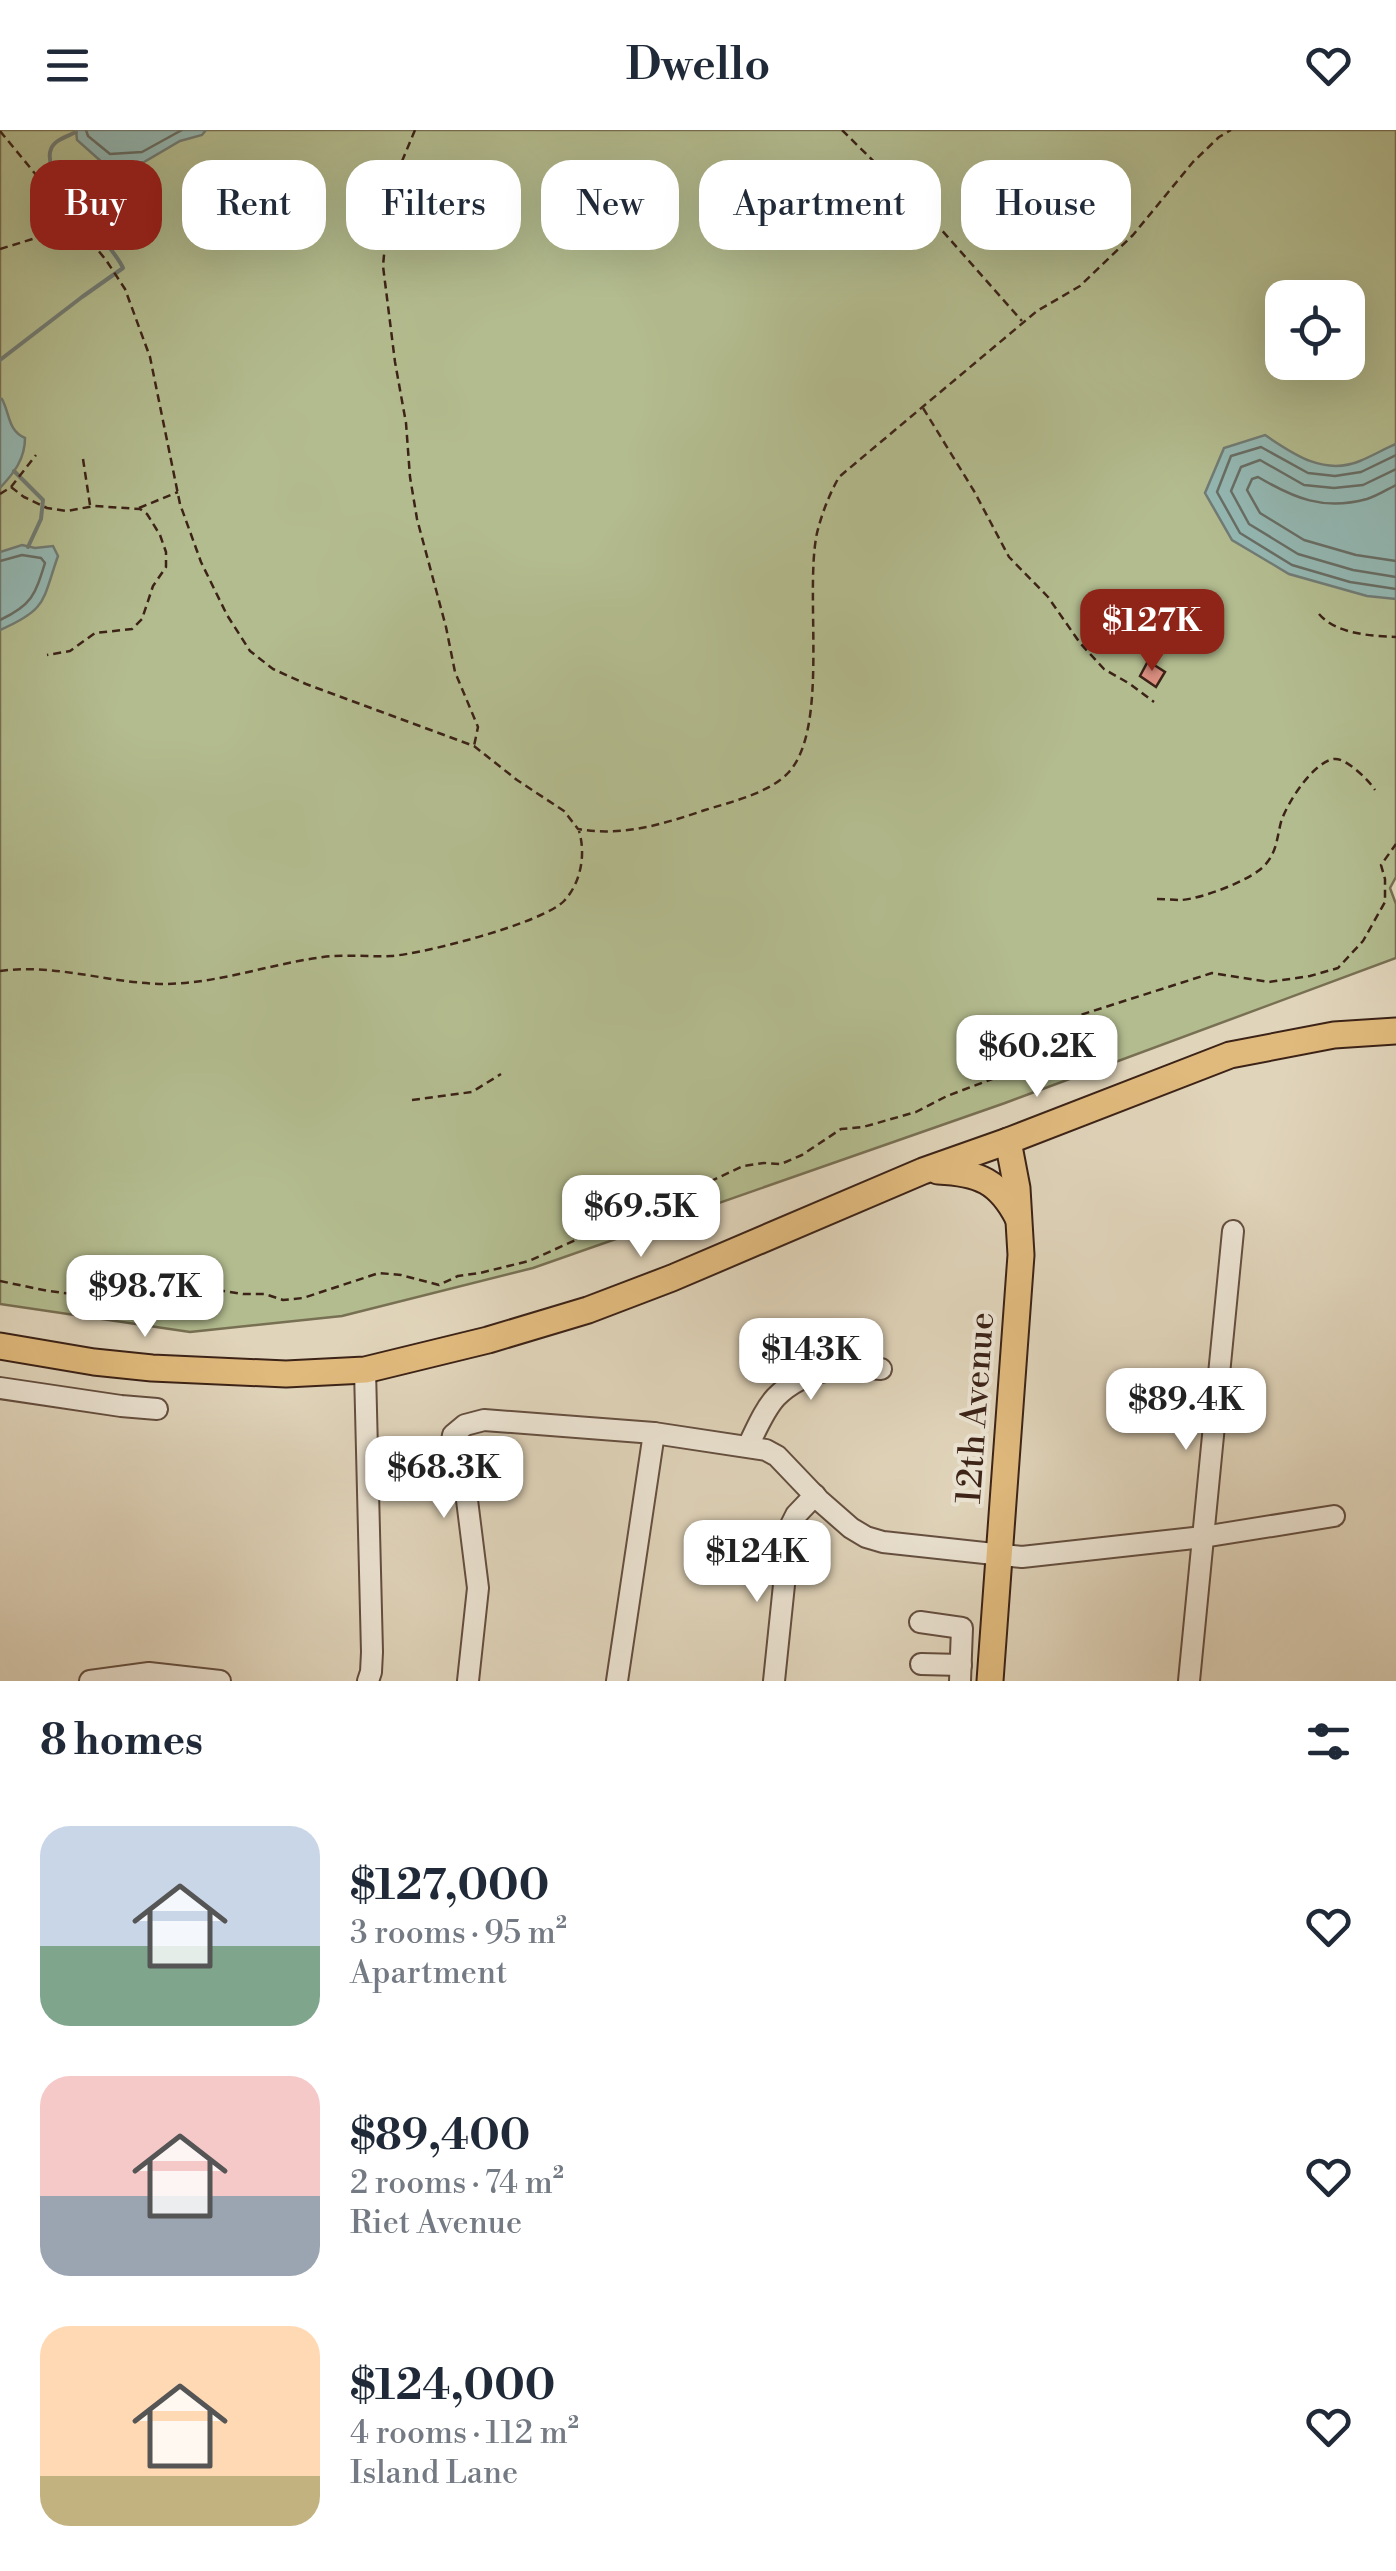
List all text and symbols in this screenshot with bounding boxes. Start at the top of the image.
text: Dwello [626,37,770,94]
icon: menu [40,38,95,93]
icon: heart [1301,38,1356,93]
chip: Buy [30,160,162,250]
chip: Rent [182,160,326,250]
chip: Filters [346,160,521,250]
chip: New [541,160,679,250]
chip: Apartment [699,160,941,250]
chip: House [961,160,1131,250]
map controls [1265,280,1365,380]
button: locate [1265,280,1365,380]
pin: $127K [1082,589,1222,674]
text: $127K [1102,601,1202,641]
pin: $60.2K [956,1015,1118,1100]
text: $60.2K [978,1027,1096,1067]
pin: $69.5K [560,1175,722,1260]
text: $69.5K [584,1187,698,1227]
pin: $98.7K [64,1255,226,1340]
text: $98.7K [88,1267,202,1307]
street label: 12th Avenue [948,1311,1004,1505]
pin: $143K [741,1318,881,1403]
text: $143K [761,1330,861,1370]
pin: $89.4K [1105,1368,1267,1453]
text: $89.4K [1128,1380,1244,1420]
pin: $68.3K [363,1436,525,1521]
text: $68.3K [387,1448,501,1488]
pin: $124K [687,1520,827,1605]
text: $124K [706,1532,808,1572]
icon: filters [1301,1714,1356,1769]
text: 8 homes [40,1715,203,1768]
text: $127,000 [350,1860,549,1913]
icon: home [120,1866,240,1986]
icon: heart [1301,1899,1356,1954]
text: 3 rooms · 95 m² [350,1913,567,1953]
text: Apartment [350,1953,507,1993]
text: $89,400 [350,2110,530,2163]
icon: home [120,2116,240,2236]
icon: heart [1301,2149,1356,2204]
text: 2 rooms · 74 m² [350,2163,564,2203]
text: Riet Avenue [350,2203,522,2243]
text: $124,000 [350,2360,555,2413]
icon: home [120,2366,240,2486]
icon: heart [1301,2399,1356,2454]
text: 4 rooms · 112 m² [350,2413,579,2453]
text: Island Lane [350,2453,518,2493]

